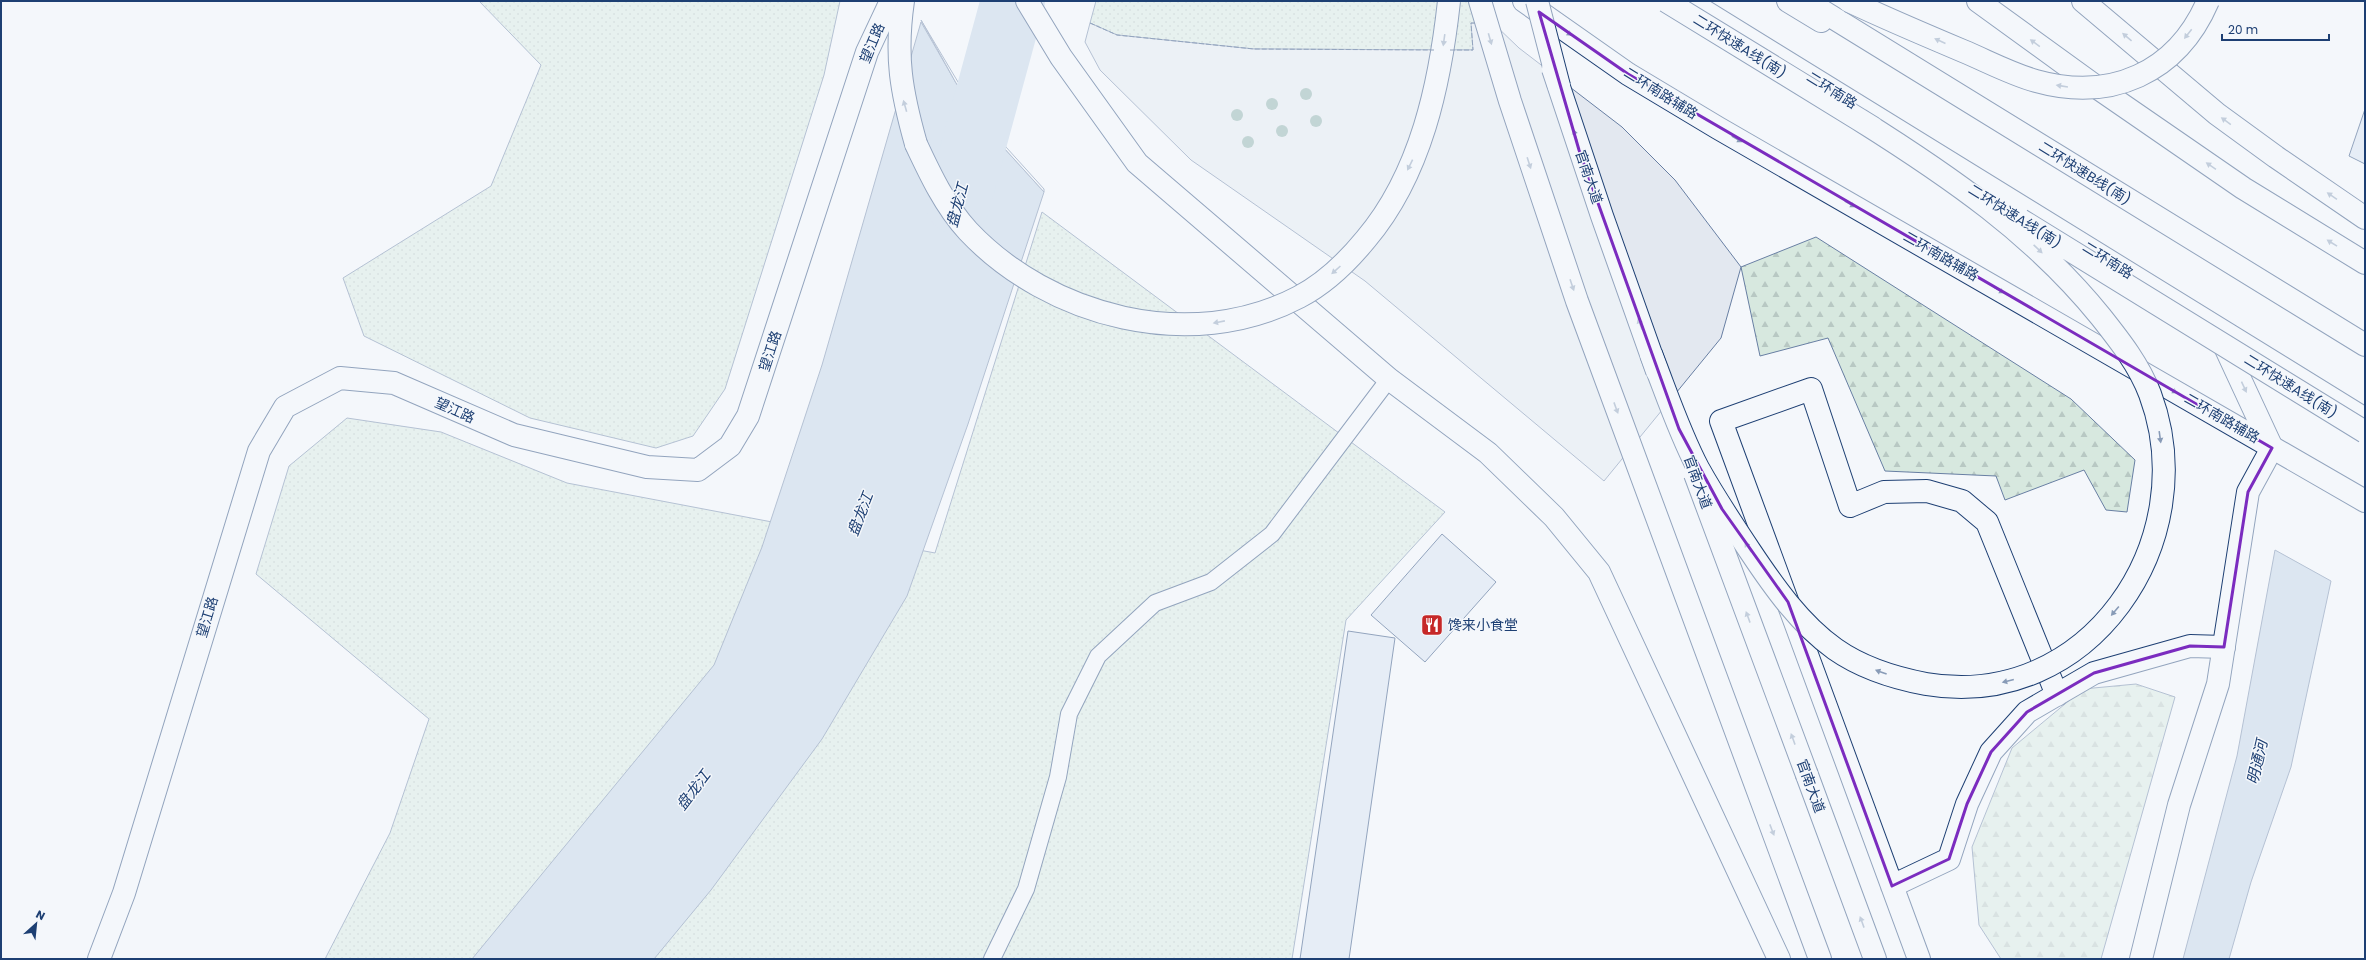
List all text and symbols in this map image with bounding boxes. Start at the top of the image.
street label: 二环快速A线(南) [1690,9,1790,83]
scale bar [2222,16,2329,42]
street label: 望江路 [855,20,889,66]
text: 20 m [2228,21,2258,38]
one-way arrow [1562,28,1573,36]
one-way arrow [2183,29,2192,40]
one-way arrow [1487,33,1493,45]
one-way arrow [2122,33,2132,42]
one-way arrow [1441,34,1447,46]
one-way arrow [1934,38,1946,44]
one-way arrow [2030,39,2041,47]
street label: 二环南路辅路 [1620,62,1702,124]
street label: 二环南路 [1803,67,1861,113]
one-way arrow [2056,83,2068,89]
one-way arrow [902,100,908,113]
one-way arrow [2221,117,2232,125]
one-way arrow [1571,129,1577,141]
one-way arrow [1731,135,1743,142]
street label: 二环快速B线(南) [2035,137,2135,209]
street label: 官南大道 [1570,147,1608,207]
one-way arrow [1527,157,1533,169]
one-way arrow [1407,159,1413,170]
one-way arrow [2206,162,2216,170]
water label: 盘龙江 [941,179,973,229]
street label: 二环快速A线(南) [1965,179,2065,253]
one-way arrow [2327,192,2338,200]
one-way arrow [1844,200,1856,207]
street label: 二环南路辅路 [1900,226,1982,286]
street label: 二环南路 [2079,237,2137,283]
one-way arrow [2326,239,2338,246]
one-way arrow [2033,245,2044,254]
one-way arrow [1331,265,1341,275]
one-way arrow [1569,280,1575,292]
one-way arrow [1993,286,2005,293]
one-way arrow [1637,318,1643,330]
one-way arrow [1213,320,1226,326]
street label: 望江路 [754,328,786,374]
street label: 二环快速A线(南) [2241,349,2341,423]
one-way arrow [2241,381,2247,393]
one-way arrow [2166,386,2178,393]
street label: 二环南路辅路 [2181,388,2263,448]
street label: 望江路 [432,392,478,428]
one-way arrow [1614,402,1620,414]
one-way arrow [2157,431,2163,443]
street label: 官南大道 [1679,452,1717,512]
water label: 盘龙江 [842,487,879,539]
one-way arrow [1744,542,1752,552]
street label: 望江路 [191,594,223,640]
one-way arrow [2110,606,2119,617]
one-way arrow [1744,611,1750,623]
restaurant icon: 馋来小食堂 [1419,612,1445,638]
place label: 馋来小食堂 [1448,615,1518,635]
one-way arrow [1874,669,1886,675]
one-way arrow [2002,678,2014,684]
one-way arrow [1790,732,1796,744]
water label: 明通河 [2242,735,2273,786]
street label: 官南大道 [1792,756,1830,816]
water label: 盘龙江 [671,764,716,814]
one-way arrow [1770,824,1776,836]
north arrow [16,904,56,944]
text: N [33,906,48,924]
one-way arrow [1858,916,1864,928]

